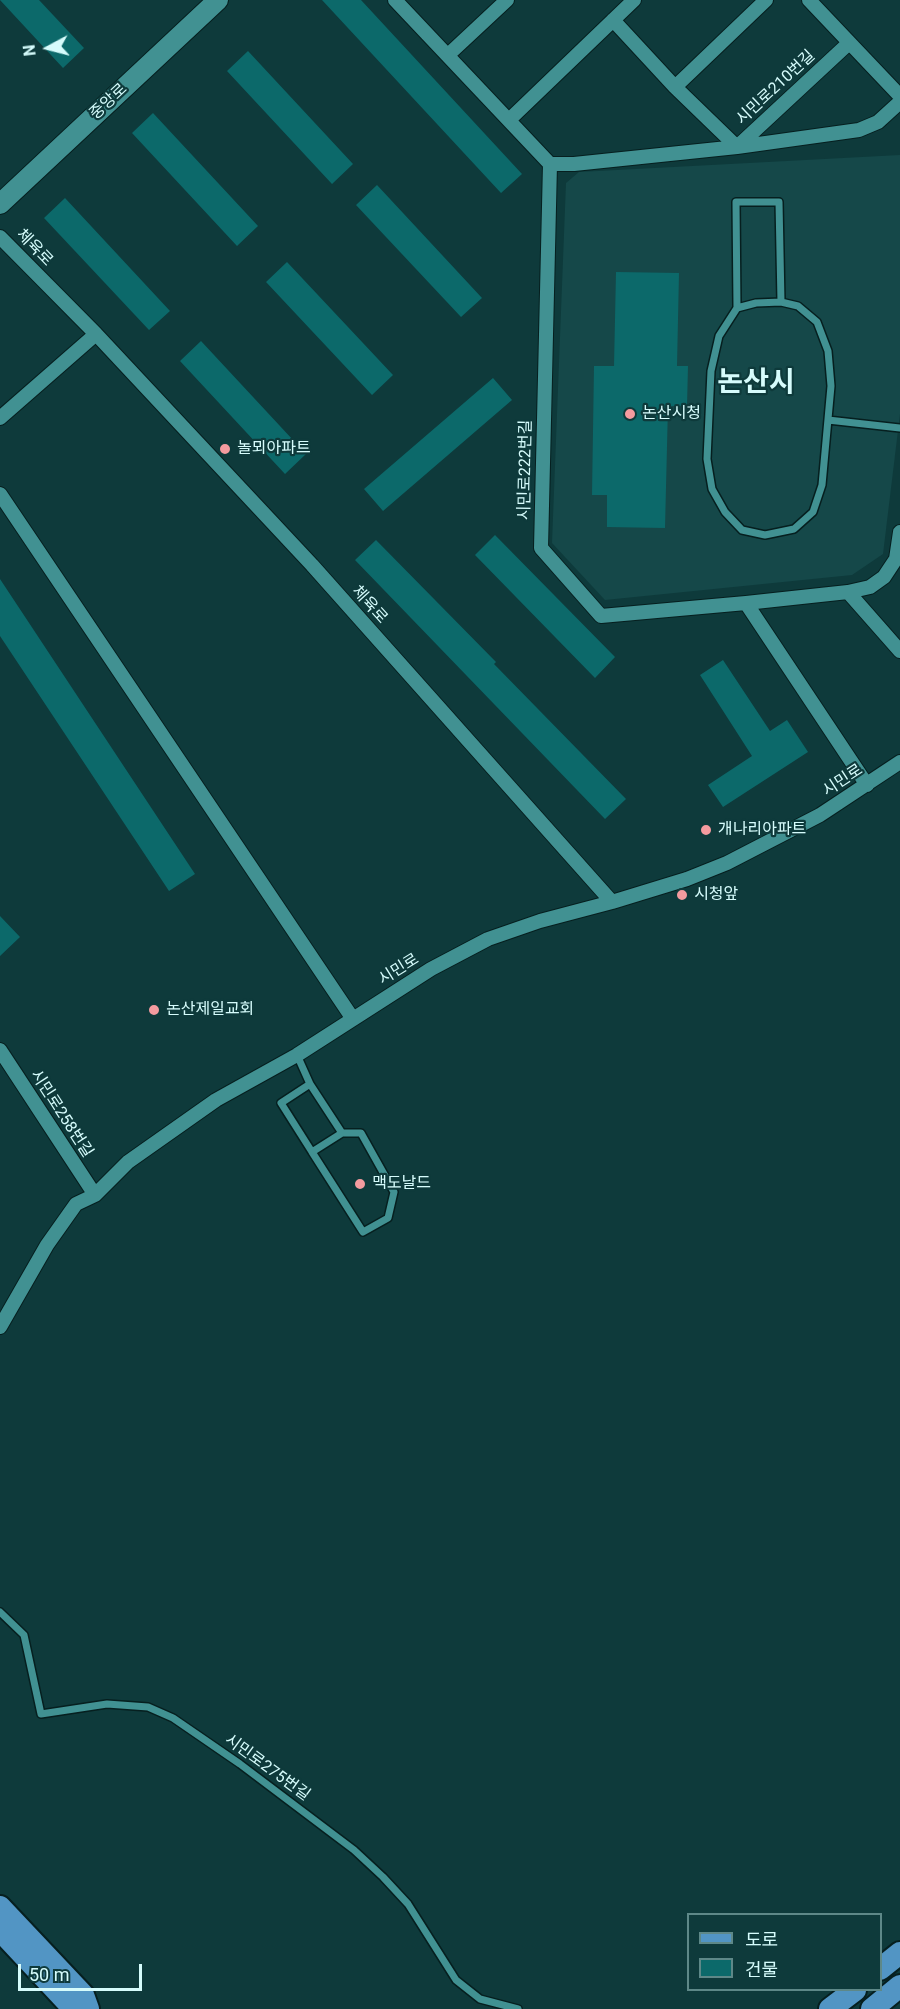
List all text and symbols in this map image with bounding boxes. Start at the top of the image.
north arrow [18,18,78,78]
text: N [20,43,40,57]
street label: 시민로210번길 [733,47,819,129]
street label: 중앙로 [86,80,132,124]
street label: 체육로 [12,225,56,271]
district label: 논산시 [717,367,795,401]
place label: 논산시청 [642,404,701,424]
marker: 논산시청 [623,407,637,421]
street label: 시민로222번길 [516,420,536,520]
place label: 놀뫼아파트 [237,439,311,459]
marker: 놀뫼아파트 [218,442,232,456]
street label: 체육로 [347,582,391,628]
street label: 시민로 [819,761,867,801]
place label: 개나리아파트 [718,820,806,840]
marker: 개나리아파트 [699,823,713,837]
place label: 시청앞 [694,885,738,905]
marker: 시청앞 [675,888,689,902]
street label: 시민로 [375,950,423,990]
place label: 논산제일교회 [166,1000,254,1020]
marker: 논산제일교회 [147,1003,161,1017]
street label: 시민로258번길 [26,1067,96,1161]
place label: 맥도날드 [372,1174,431,1194]
marker: 맥도날드 [353,1177,367,1191]
street label: 시민로275번길 [221,1731,313,1805]
legend [687,1913,882,1991]
text: 도로 [745,1929,778,1950]
scale bar [21,1952,146,1990]
text: 건물 [745,1959,778,1980]
text: 50 m [29,1964,69,1985]

